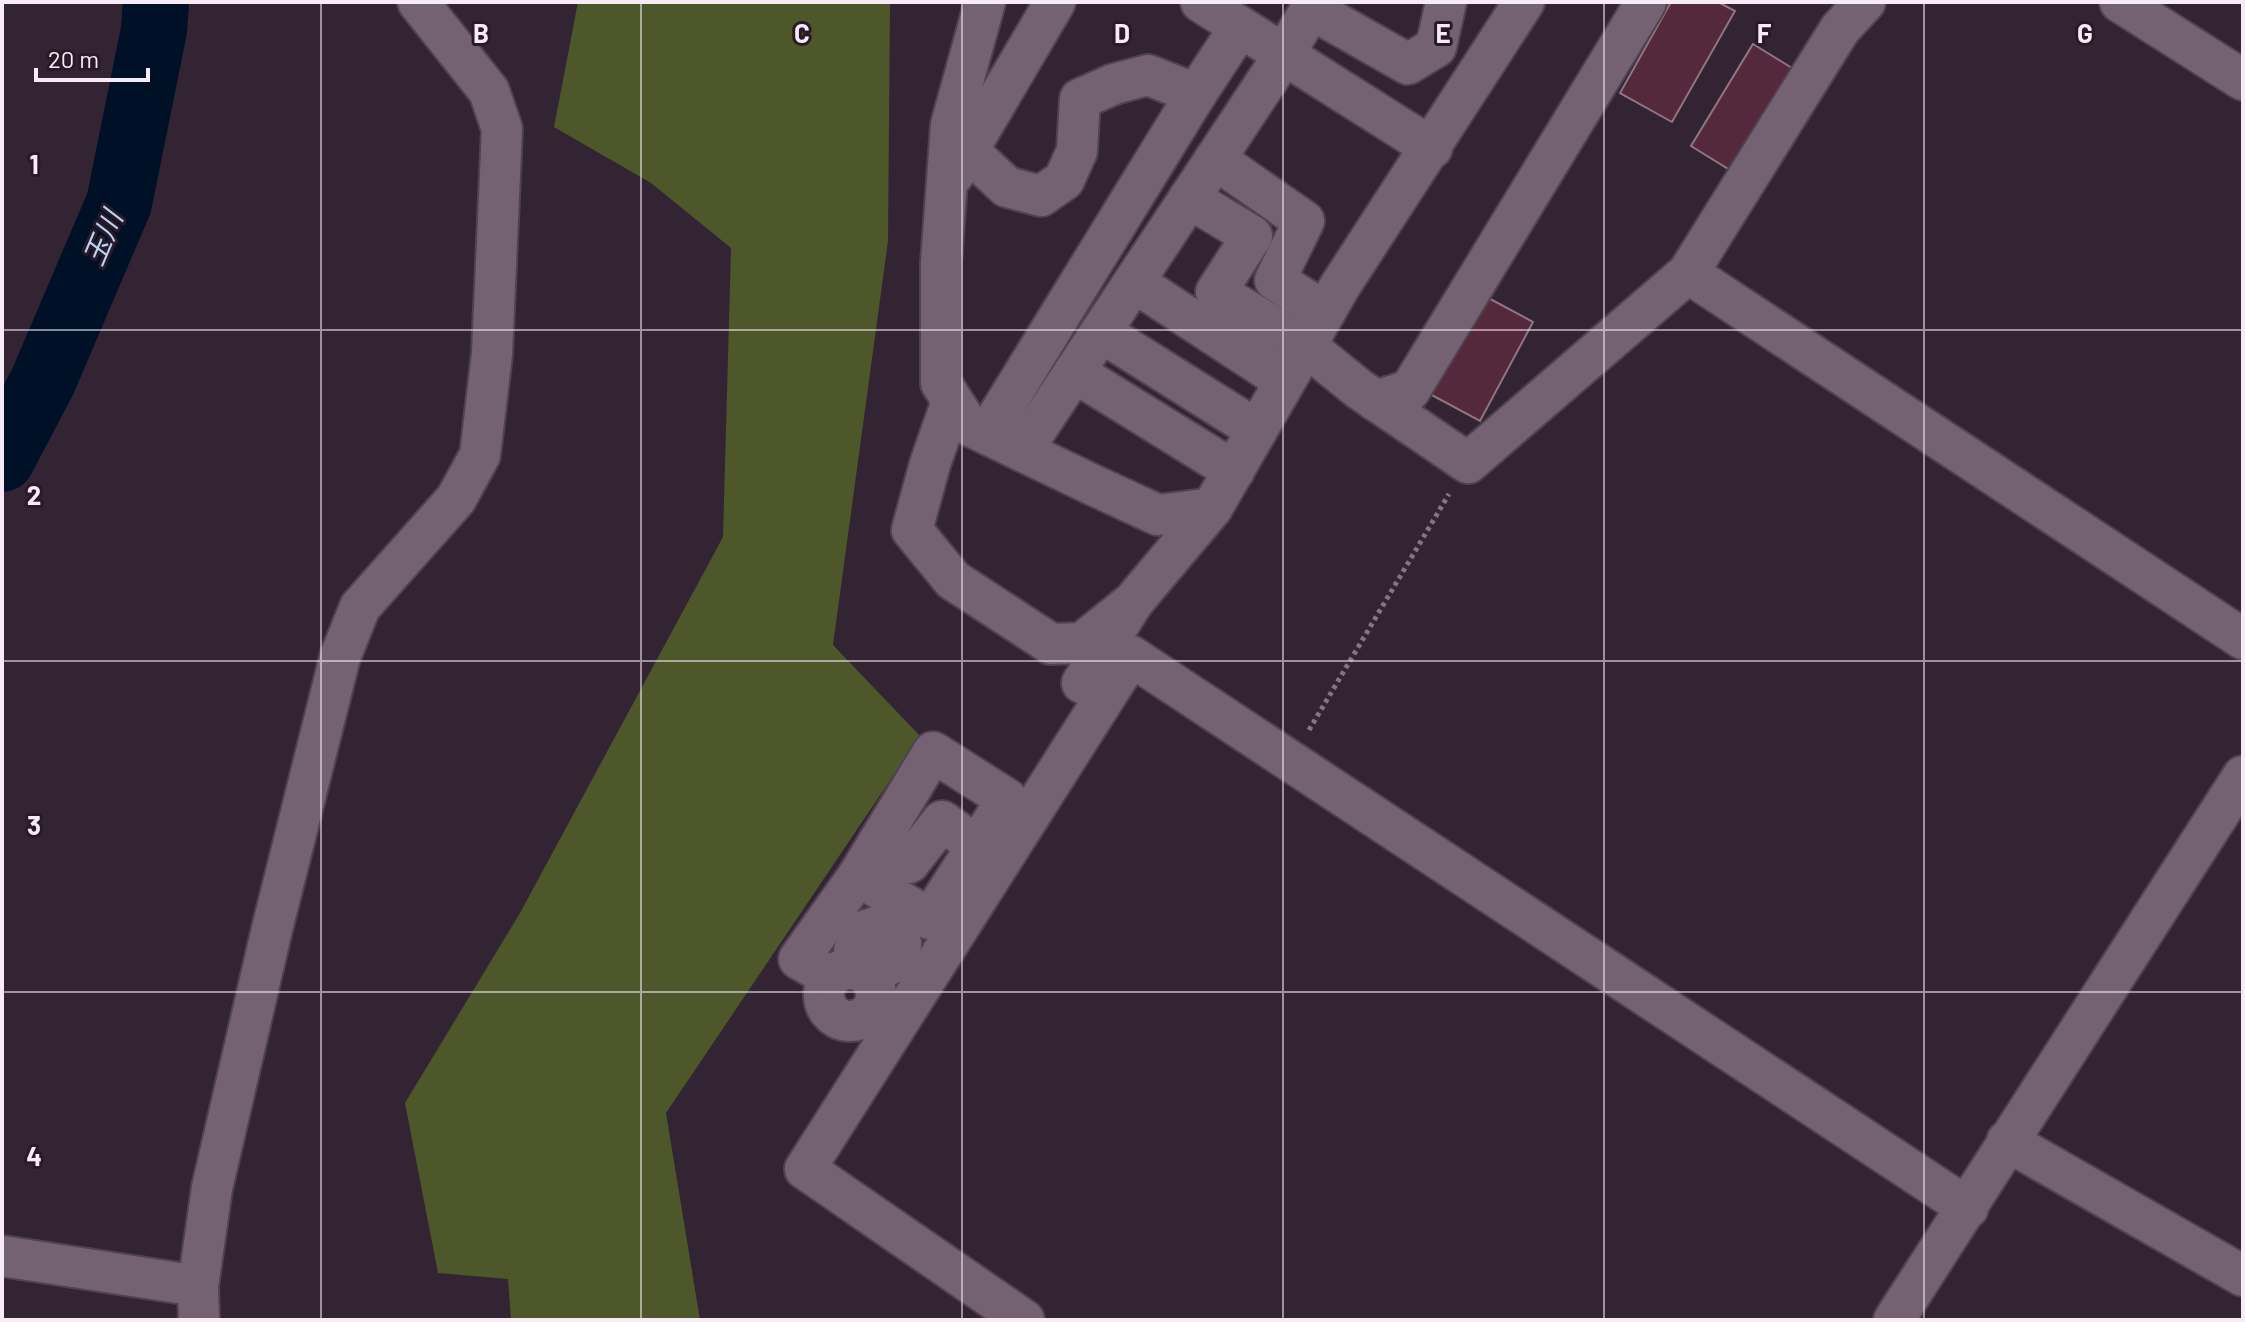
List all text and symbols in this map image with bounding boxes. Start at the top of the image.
text: B [473,17,489,48]
text: C [794,17,810,48]
text: D [1114,17,1130,48]
text: E [1435,17,1451,48]
text: F [1757,17,1772,48]
text: G [2077,17,2093,48]
scale bar [36,32,148,82]
text: 20 m [48,44,99,73]
text: 1 [29,148,39,179]
water label: 玉川 [75,202,130,270]
text: 2 [27,479,41,510]
text: 3 [27,809,41,840]
text: 4 [26,1140,42,1171]

